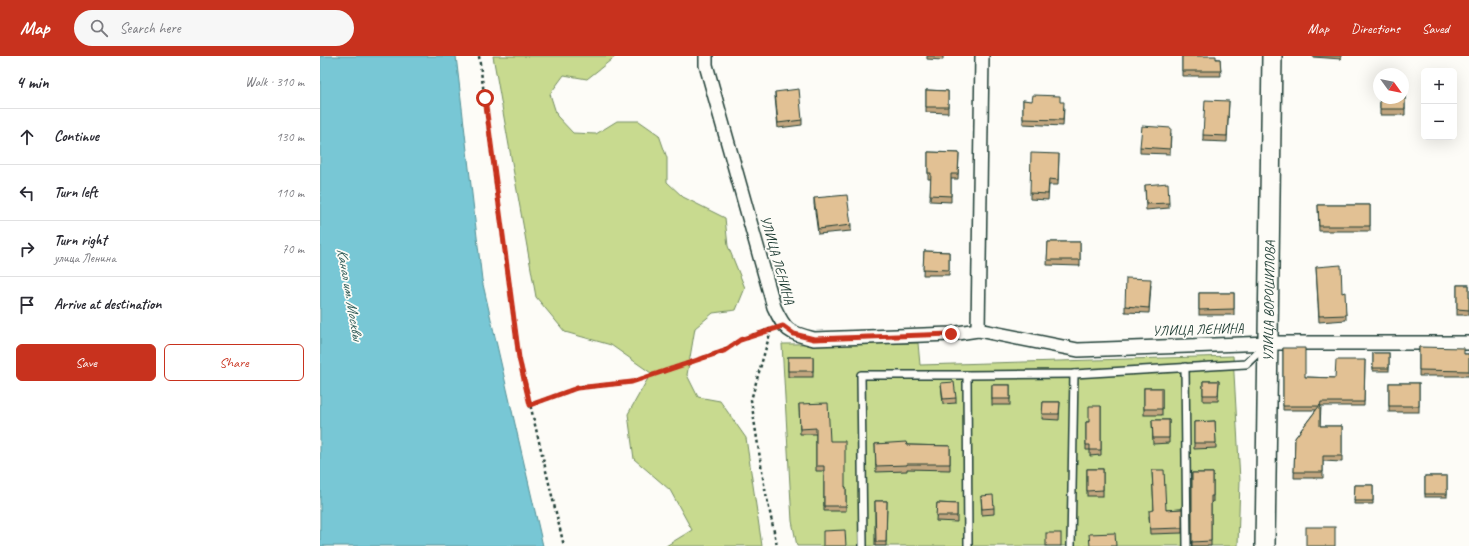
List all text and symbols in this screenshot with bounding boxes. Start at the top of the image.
search box [74,10,354,46]
text: Map [20,16,50,40]
icon: search [88,17,110,39]
text: Search here [120,19,181,38]
text: Map [1308,20,1329,37]
text: Directions [1351,20,1400,37]
text: Saved [1422,20,1449,37]
north arrow [1373,68,1409,104]
map controls [1421,68,1457,140]
button: + [1421,68,1457,104]
text: 4 min [16,72,49,93]
text: Walk · 310 m [245,74,304,90]
route start [476,89,494,107]
button: − [1421,104,1457,140]
icon: ahead [16,126,38,148]
text: Continue [54,127,99,146]
text: 130 m [276,129,304,145]
icon: left [16,182,38,204]
text: Turn left [54,183,97,202]
text: 110 m [276,185,304,201]
street label: УЛИЦА ЛЕНИНА [757,214,799,307]
text: Turn right [54,231,107,250]
icon: right [16,238,38,260]
street label: УЛИЦА ВОРОШИЛОВА [1260,240,1278,361]
text: 70 m [282,241,304,257]
water label: Канал им. Москвы [332,247,367,344]
text: улица Ленина [54,250,116,266]
icon: arrive [16,294,38,316]
text: Arrive at destination [54,295,161,314]
street label: УЛИЦА ЛЕНИНА [1152,319,1245,340]
route end [942,325,960,343]
button: Save [16,344,156,381]
button: Share [164,344,304,381]

